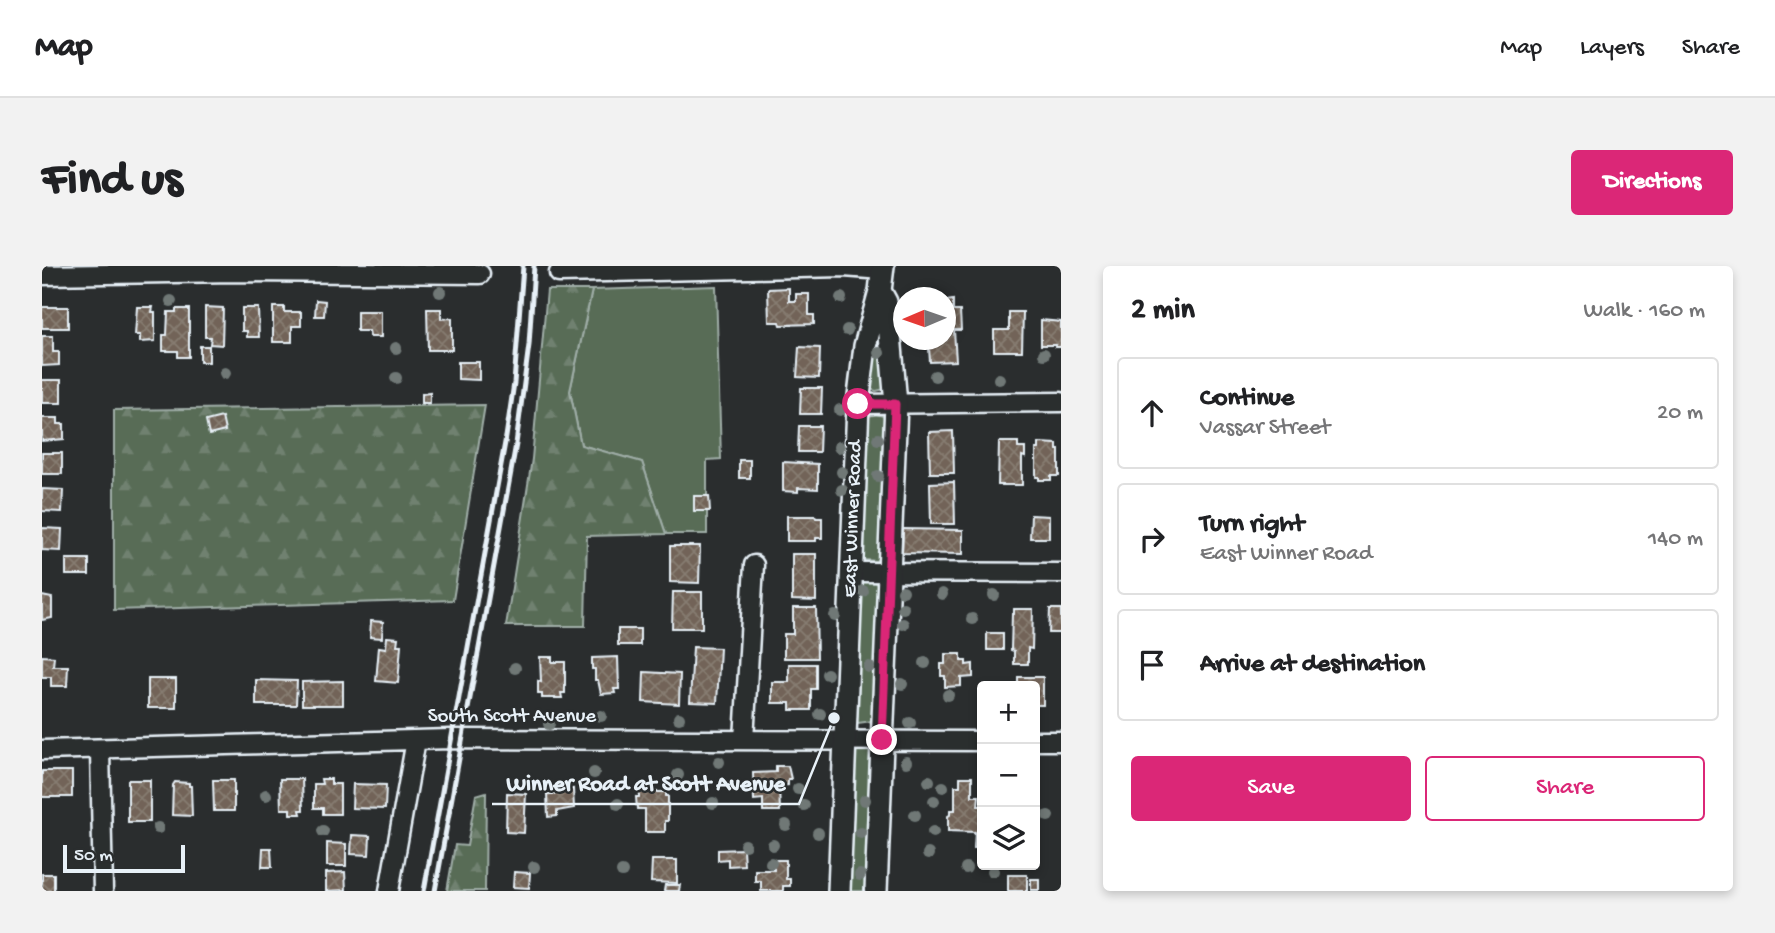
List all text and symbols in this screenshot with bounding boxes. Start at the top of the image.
text: Map [35,29,92,67]
text: Map [1500,34,1542,63]
text: Layers [1580,34,1644,63]
text: Share [1682,34,1740,63]
button: Directions [1571,150,1733,215]
text: Find us [42,153,182,211]
north arrow [893,287,956,350]
text: 2 min [1131,294,1195,329]
text: Walk · 160 m [1583,298,1705,325]
text: Continue [1200,384,1294,415]
route start [842,388,873,419]
icon: ahead [1133,394,1171,432]
text: 20 m [1657,400,1703,427]
text: Vassar Street [1200,415,1330,442]
street label: East Winner Road [839,438,869,598]
text: Turn right [1200,510,1304,541]
icon: right [1133,520,1171,558]
text: 140 m [1648,526,1703,553]
text: East Winner Road [1200,541,1373,568]
icon: arrive [1133,646,1171,684]
text: Arrive at destination [1200,650,1425,681]
map controls [977,681,1040,870]
button: + [977,681,1040,744]
street label: South Scott Avenue [428,705,597,730]
route end [866,724,897,755]
button: − [977,744,1040,807]
button: Save [1131,756,1411,821]
button: Share [1425,756,1705,821]
callout: Winner Road at Scott Avenue [492,760,799,804]
text: Winner Road at Scott Avenue [506,772,787,799]
button: layers [977,807,1040,870]
scale bar [63,842,186,874]
text: 50 m [74,845,113,868]

